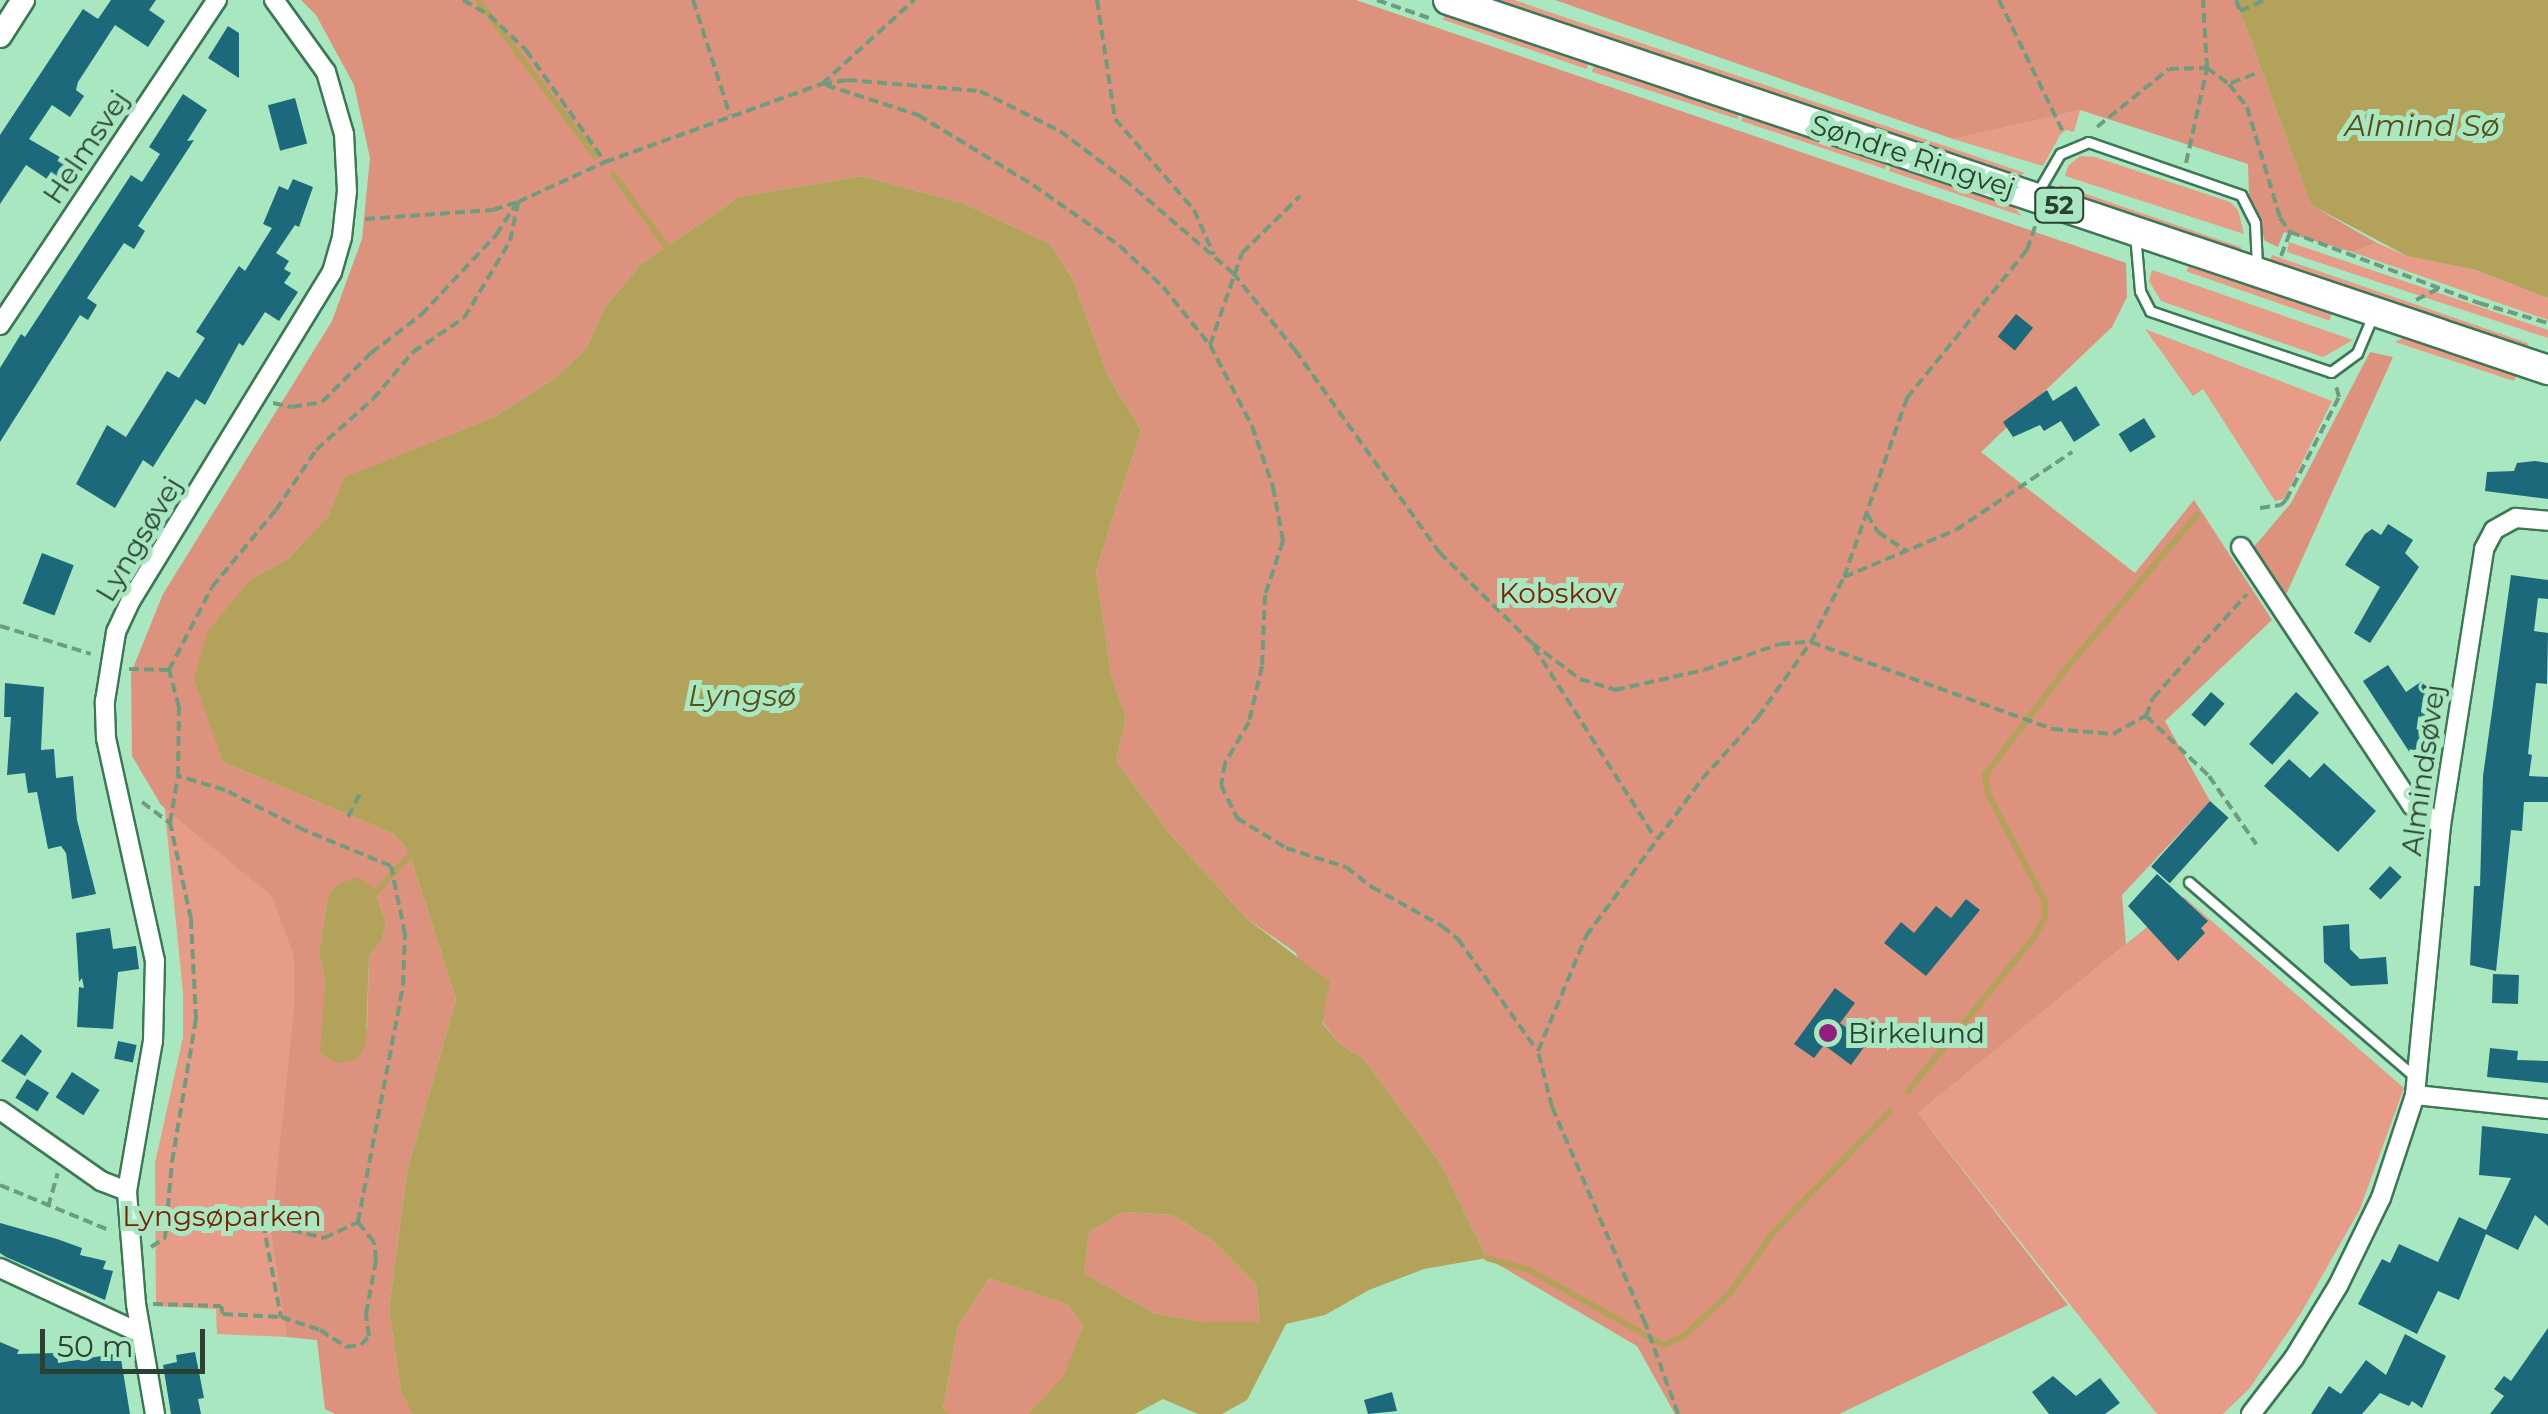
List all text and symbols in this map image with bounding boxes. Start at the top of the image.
street label: Helmsvej [36,84,136,210]
street label: Søndre Ringvej [1807,107,2019,205]
water label: Almind Sø [2344,108,2500,144]
road number: 52 [2034,185,2084,225]
street label: Lyngsøvej [89,470,189,608]
park label: Kobskov [1499,576,1617,610]
water label: Lyngsø [688,678,796,714]
street label: Almindsøvej [2394,682,2452,858]
place label: Birkelund [1848,1016,1985,1050]
marker: Birkelund [1817,1022,1839,1044]
park label: Lyngsøparken [122,1199,322,1233]
scale bar [45,1309,210,1371]
text: 50 m [57,1328,134,1365]

